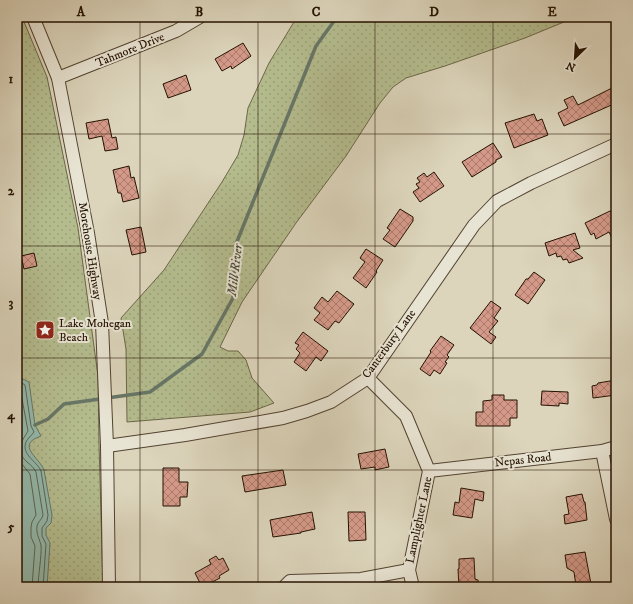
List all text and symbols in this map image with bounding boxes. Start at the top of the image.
text: A [76,4,86,20]
text: B [195,4,203,20]
text: C [312,4,321,20]
text: D [429,4,439,20]
text: E [547,4,557,20]
street label: Tahmore Drive [93,29,167,71]
north arrow [555,38,595,78]
text: N [564,58,578,74]
text: 1 [9,71,14,87]
text: 2 [8,183,15,199]
street label: Morehouse Highway [75,201,105,301]
water label: Mill River [224,242,246,298]
text: 3 [9,295,14,311]
street label: Canterbury Lane [359,307,419,381]
place label: Lake Mohegan Beach [59,316,132,345]
place icon: Lake Mohegan Beach [34,319,56,341]
text: 4 [6,407,15,424]
street label: Nepas Road [494,450,552,470]
street label: Lamplighter Lane [402,475,436,565]
text: 5 [7,519,15,535]

